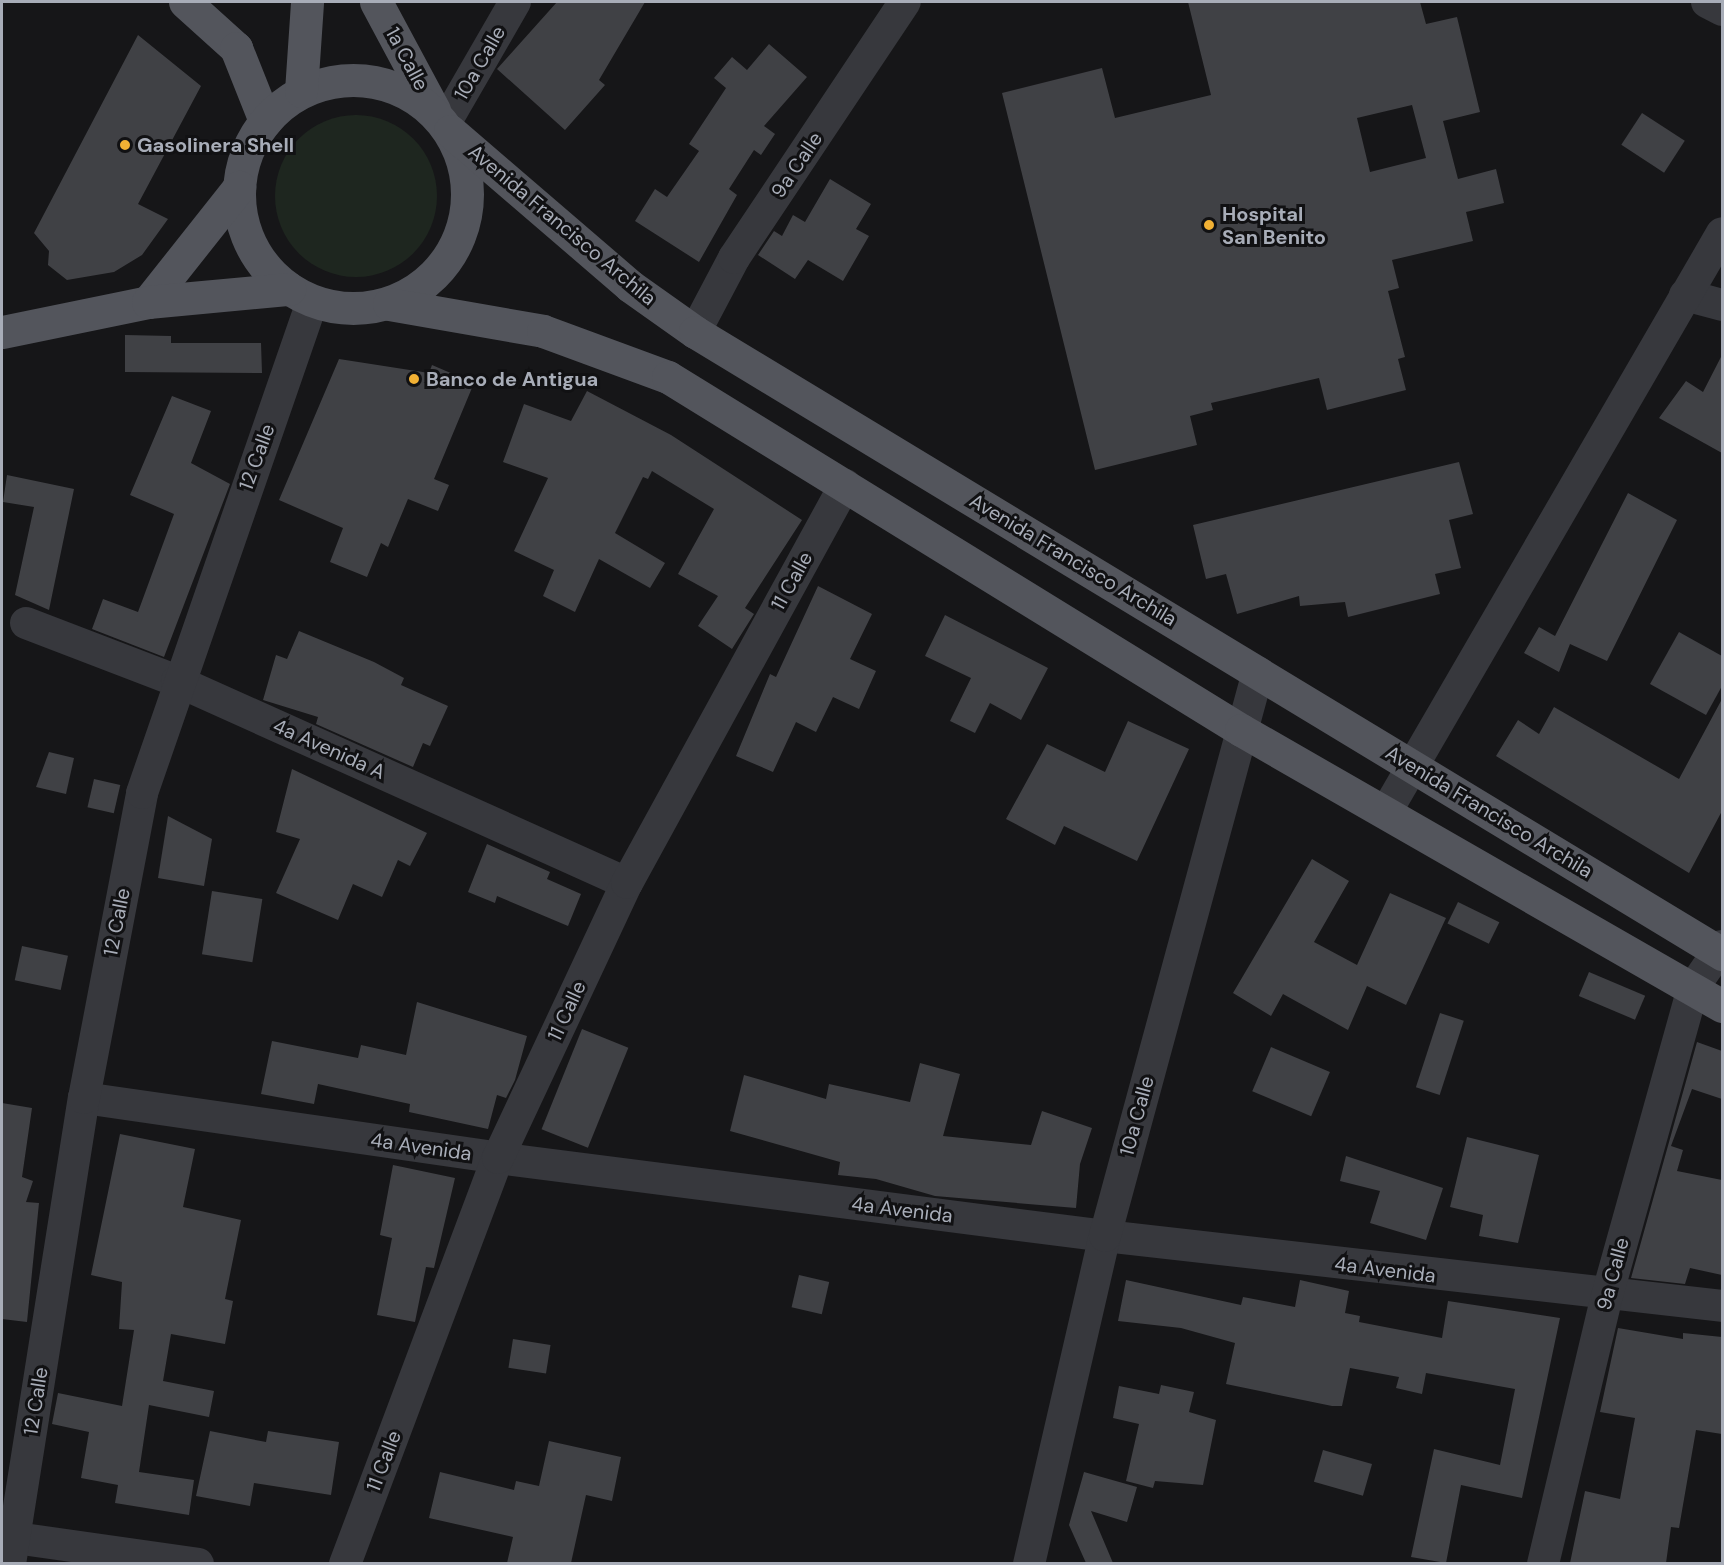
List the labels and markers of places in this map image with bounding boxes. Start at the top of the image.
place label: Gasolinera Shell [137,133,294,157]
marker: Gasolinera Shell [118,138,132,152]
place label: Hospital San Benito [1222,202,1326,249]
marker: Hospital San Benito [1200,216,1218,234]
place label: Banco de Antigua [426,367,598,391]
marker: Banco de Antigua [407,372,421,386]

